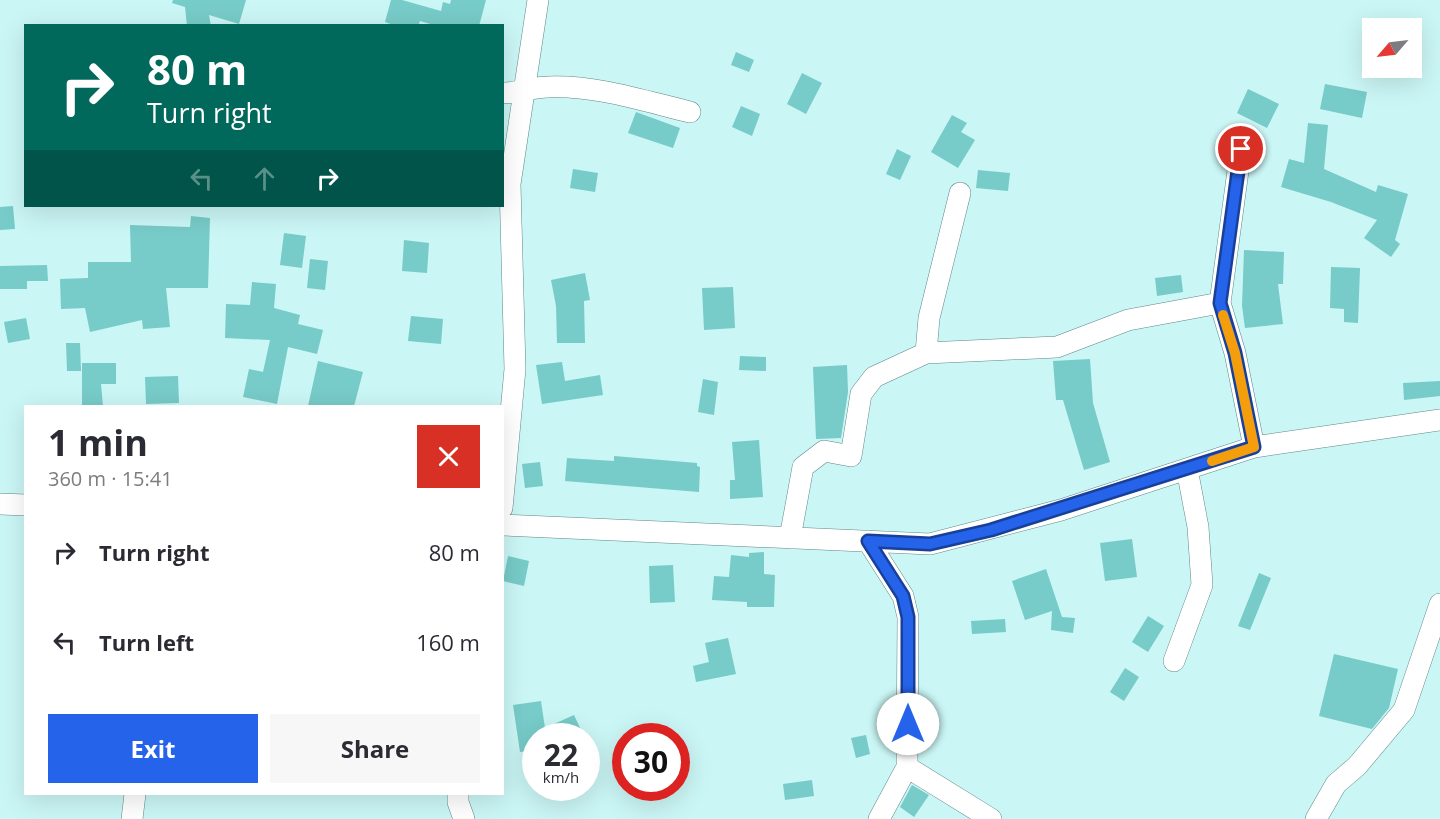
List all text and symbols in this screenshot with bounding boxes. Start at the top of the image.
north arrow [1362,18,1422,78]
map controls [1362,18,1422,78]
text: 80 m [147,40,247,97]
icon: right [48,48,126,126]
text: Turn right [147,94,272,131]
pin [1215,123,1266,174]
icon: arrive [1224,132,1257,165]
icon: left [185,162,218,195]
icon: ahead [248,162,281,195]
icon: right [311,162,344,195]
text: 1 min [48,418,148,467]
button: close [417,425,480,488]
text: 360 m · 15:41 [48,465,173,492]
icon: right [48,536,81,569]
text: Turn right [99,537,210,567]
text: 80 m [429,537,480,567]
icon: left [48,626,81,659]
text: Turn left [99,627,194,657]
text: 160 m [416,627,480,657]
position arrow [876,692,940,756]
button: Exit [48,714,258,783]
button: Share [270,714,480,783]
speed limit sign: 30 [612,723,690,801]
text: 22 [544,734,578,775]
text: km/h [543,767,579,787]

